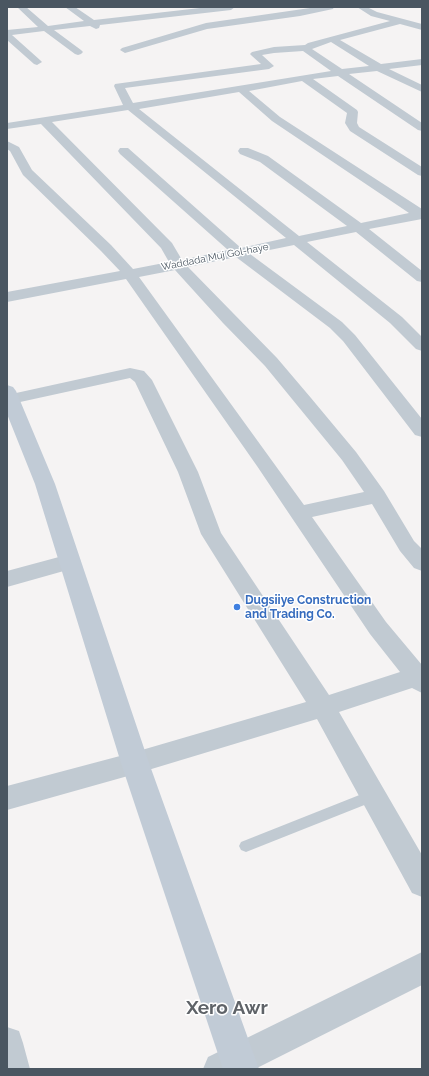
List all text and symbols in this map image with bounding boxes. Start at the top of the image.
street label: Waddada Muj Gol-haye [160,241,270,273]
place label: Dugsiiye Construction and Trading Co. [245,593,371,621]
marker: Dugsiiye Construction and Trading Co. [232,602,242,612]
district label: Xero Awr [186,997,268,1019]

